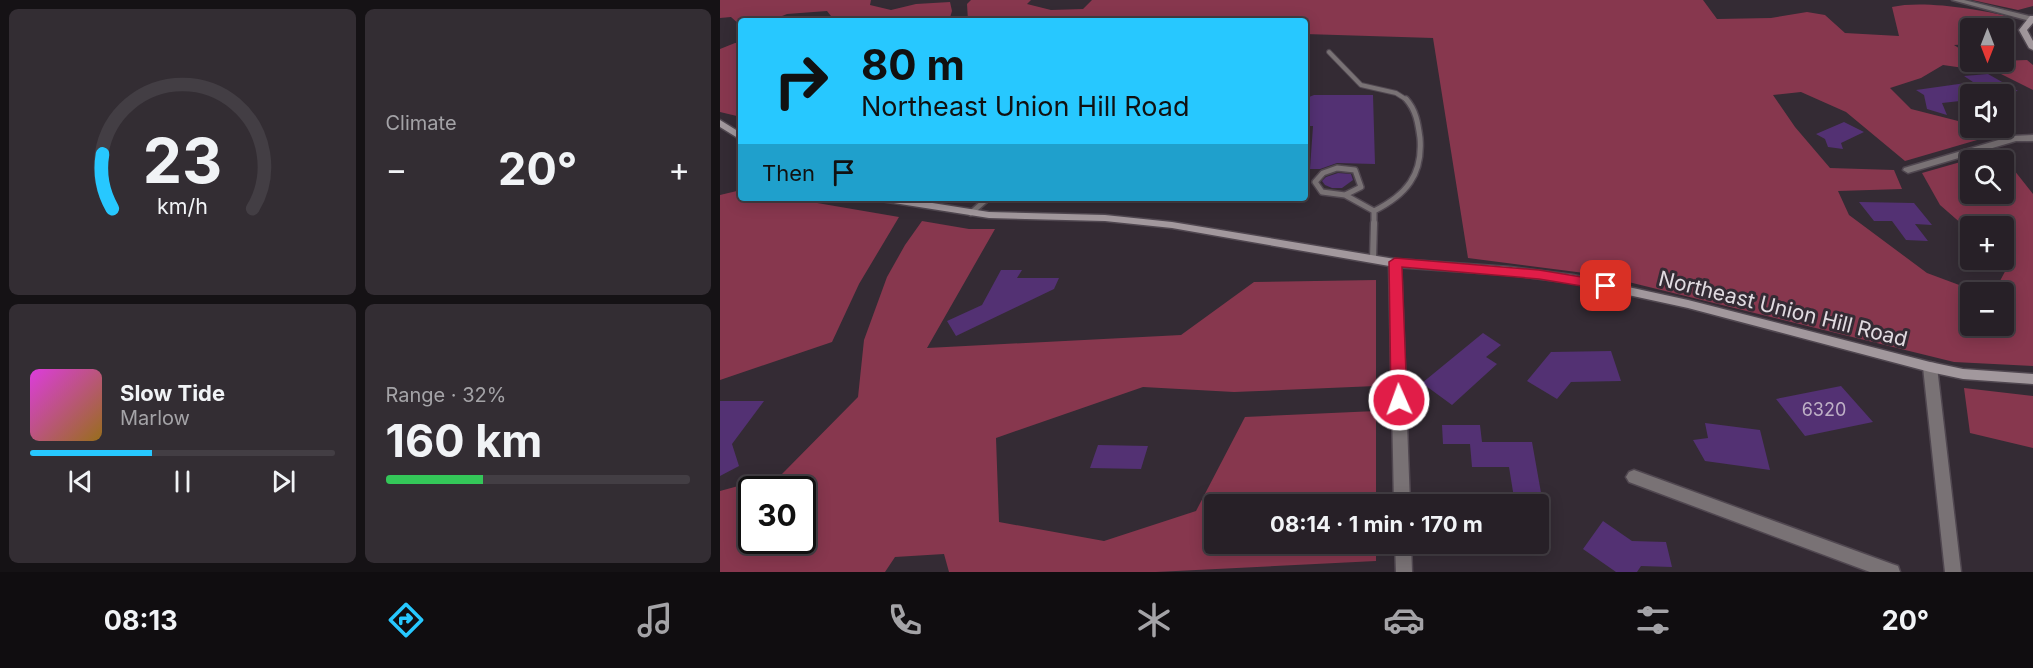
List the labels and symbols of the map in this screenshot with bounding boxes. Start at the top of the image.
north arrow [1960,18,2014,72]
pin [1580,260,1631,311]
street label: Northeast Union Hill Road [1656,265,1910,352]
position arrow [1367,368,1431,432]
house number: 6320 [1802,399,1846,420]
speed limit sign: 30 [738,476,816,554]

